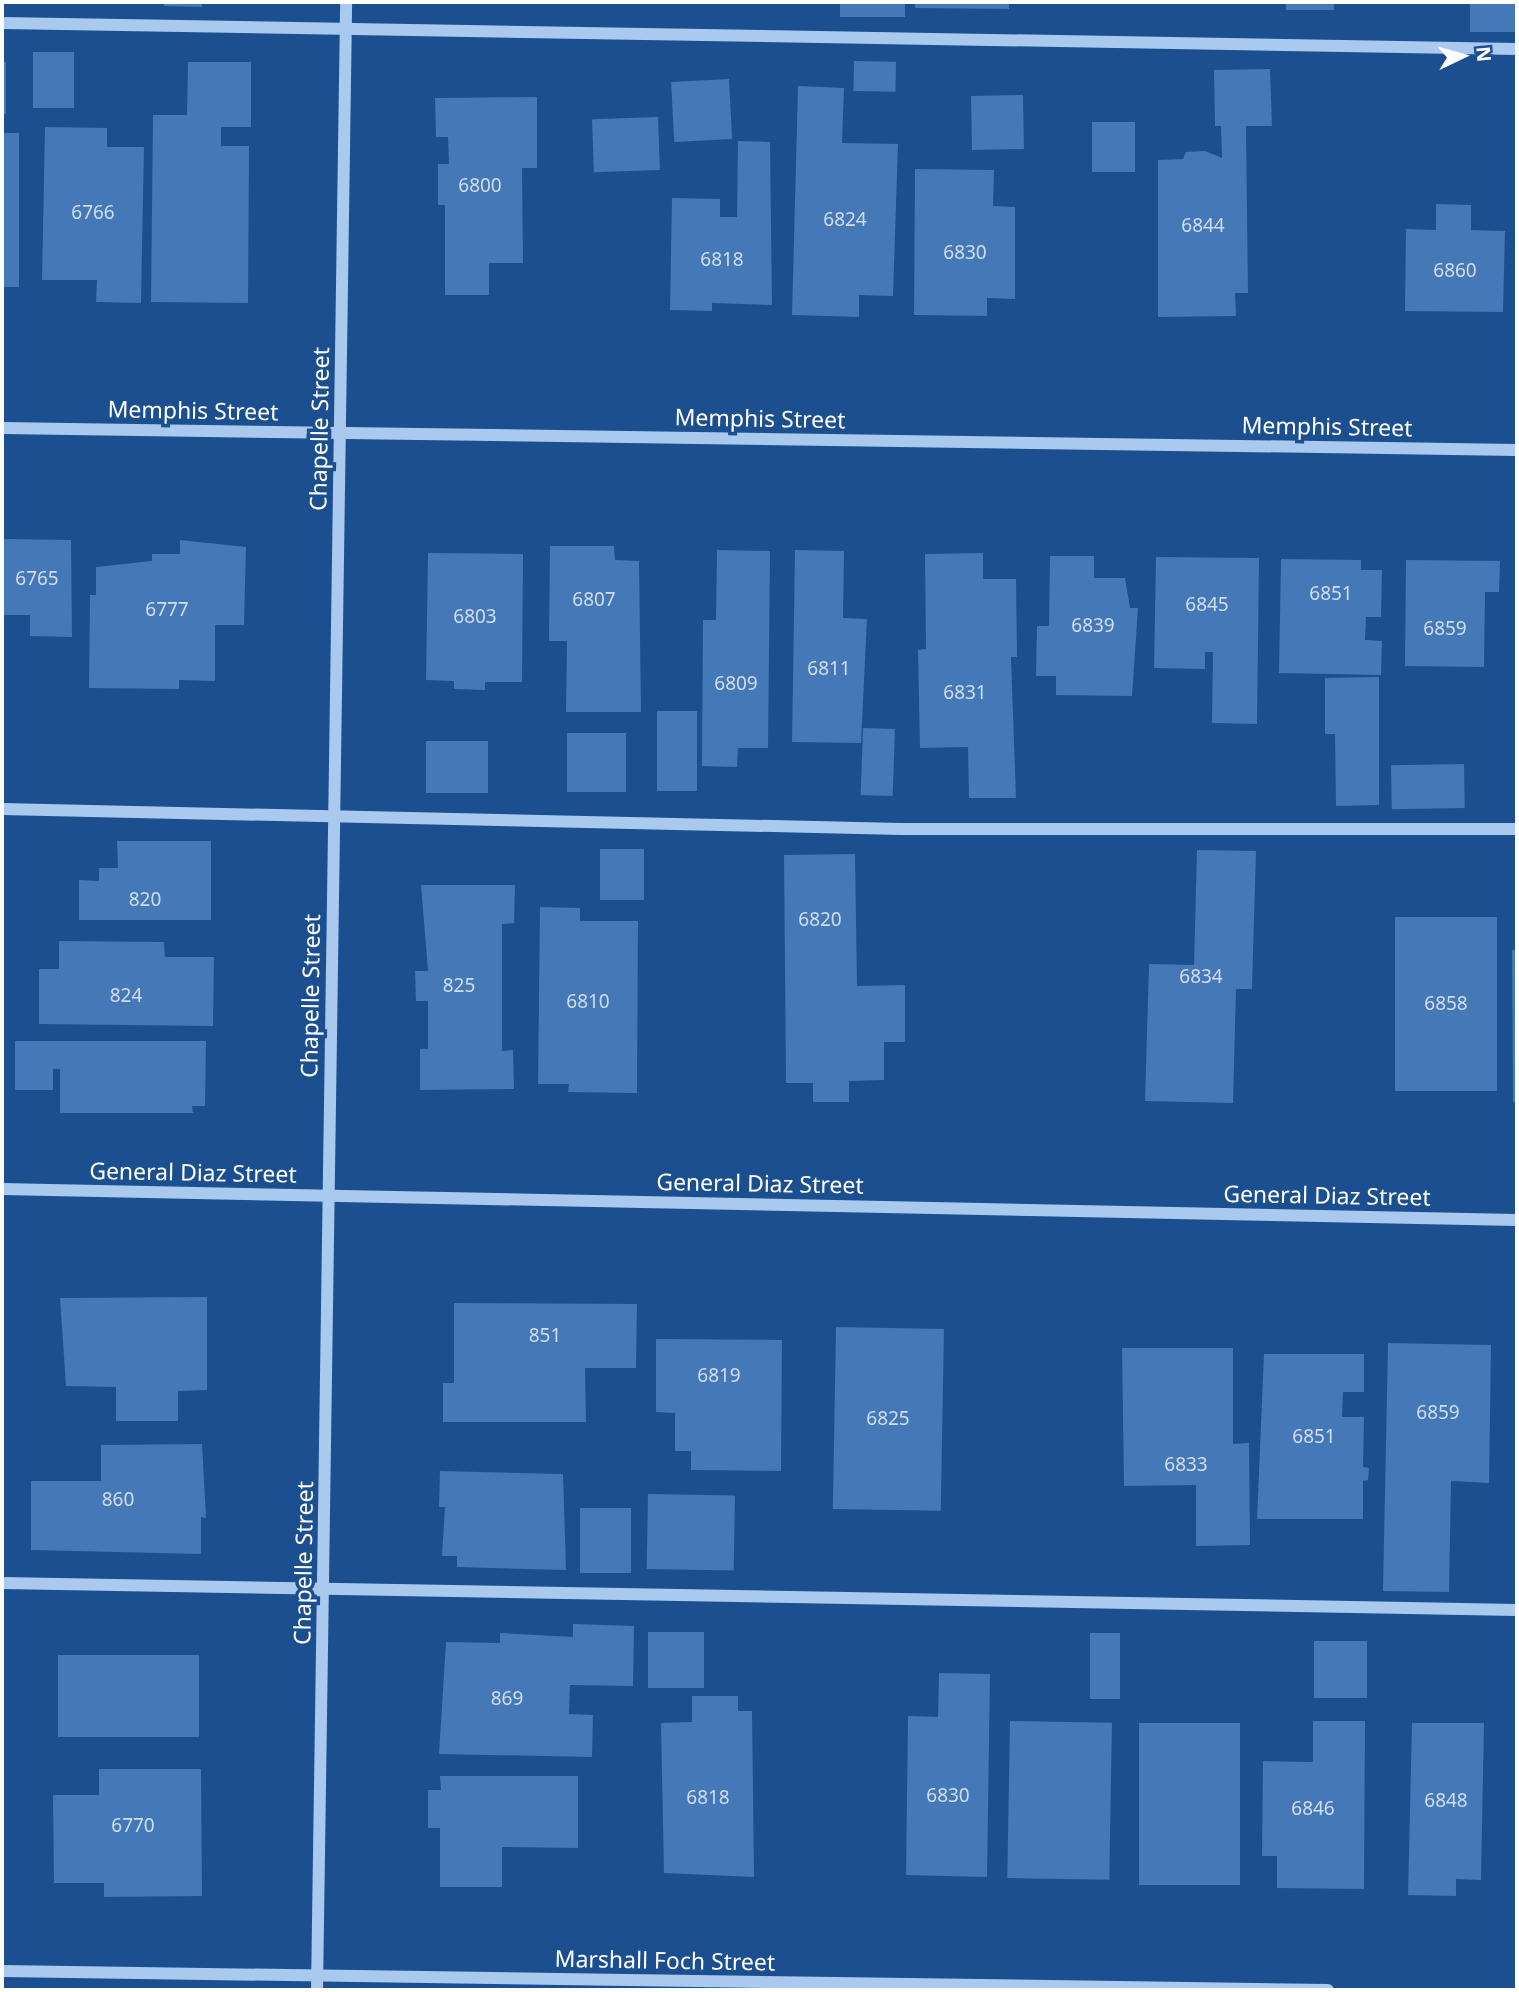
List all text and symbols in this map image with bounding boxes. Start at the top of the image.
north arrow [1428,21,1498,91]
text: N [1470,45,1498,63]
house number: 6800 [458,175,502,197]
house number: 6766 [71,202,115,224]
house number: 6824 [823,209,867,231]
house number: 6844 [1181,215,1225,237]
house number: 6830 [943,242,987,264]
house number: 6818 [700,249,744,271]
house number: 6860 [1433,260,1477,282]
street label: Chapelle Street [304,347,334,511]
street label: Memphis Street [107,395,279,425]
street label: Memphis Street [674,403,846,433]
street label: Memphis Street [1241,411,1413,441]
house number: 6765 [15,568,59,590]
house number: 6851 [1309,583,1353,605]
house number: 6807 [572,589,616,611]
house number: 6845 [1185,594,1229,616]
house number: 6777 [145,599,189,621]
house number: 6803 [453,606,497,628]
house number: 6839 [1071,615,1115,637]
house number: 6859 [1423,618,1467,640]
house number: 6811 [807,658,851,680]
house number: 6809 [714,673,758,695]
house number: 6831 [943,682,987,704]
house number: 820 [129,889,161,911]
house number: 6820 [798,909,842,931]
street label: Chapelle Street [295,914,325,1078]
house number: 6834 [1179,966,1223,988]
house number: 825 [443,975,475,997]
house number: 824 [110,985,142,1007]
house number: 6810 [566,991,610,1013]
house number: 6858 [1424,993,1468,1015]
street label: General Diaz Street [89,1156,297,1188]
street label: General Diaz Street [656,1167,864,1199]
street label: General Diaz Street [1223,1179,1431,1211]
house number: 851 [529,1325,561,1347]
house number: 6819 [697,1365,741,1387]
house number: 6859 [1416,1402,1460,1424]
house number: 6825 [866,1408,910,1430]
house number: 6851 [1292,1426,1336,1448]
house number: 6833 [1164,1454,1208,1476]
street label: Chapelle Street [288,1481,318,1645]
house number: 860 [102,1489,134,1511]
house number: 869 [491,1688,523,1710]
house number: 6830 [926,1785,970,1807]
house number: 6818 [686,1787,730,1809]
house number: 6848 [1424,1790,1468,1812]
house number: 6846 [1291,1798,1335,1820]
house number: 6770 [111,1815,155,1837]
street label: Marshall Foch Street [555,1944,775,1976]

